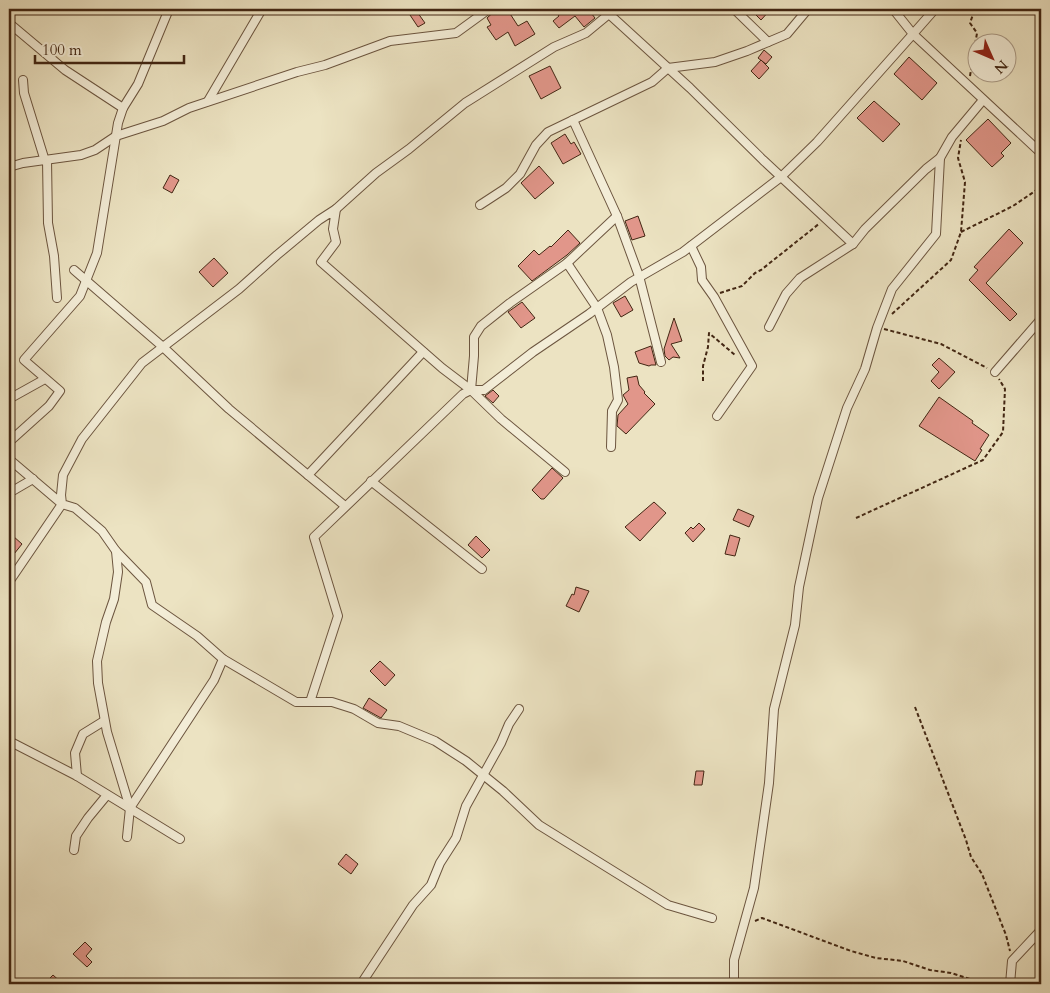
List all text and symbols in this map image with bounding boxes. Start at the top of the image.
scale bar [35,32,184,64]
north arrow [968,32,1018,82]
text: 100 m [42,40,82,60]
text: N [990,56,1012,78]

